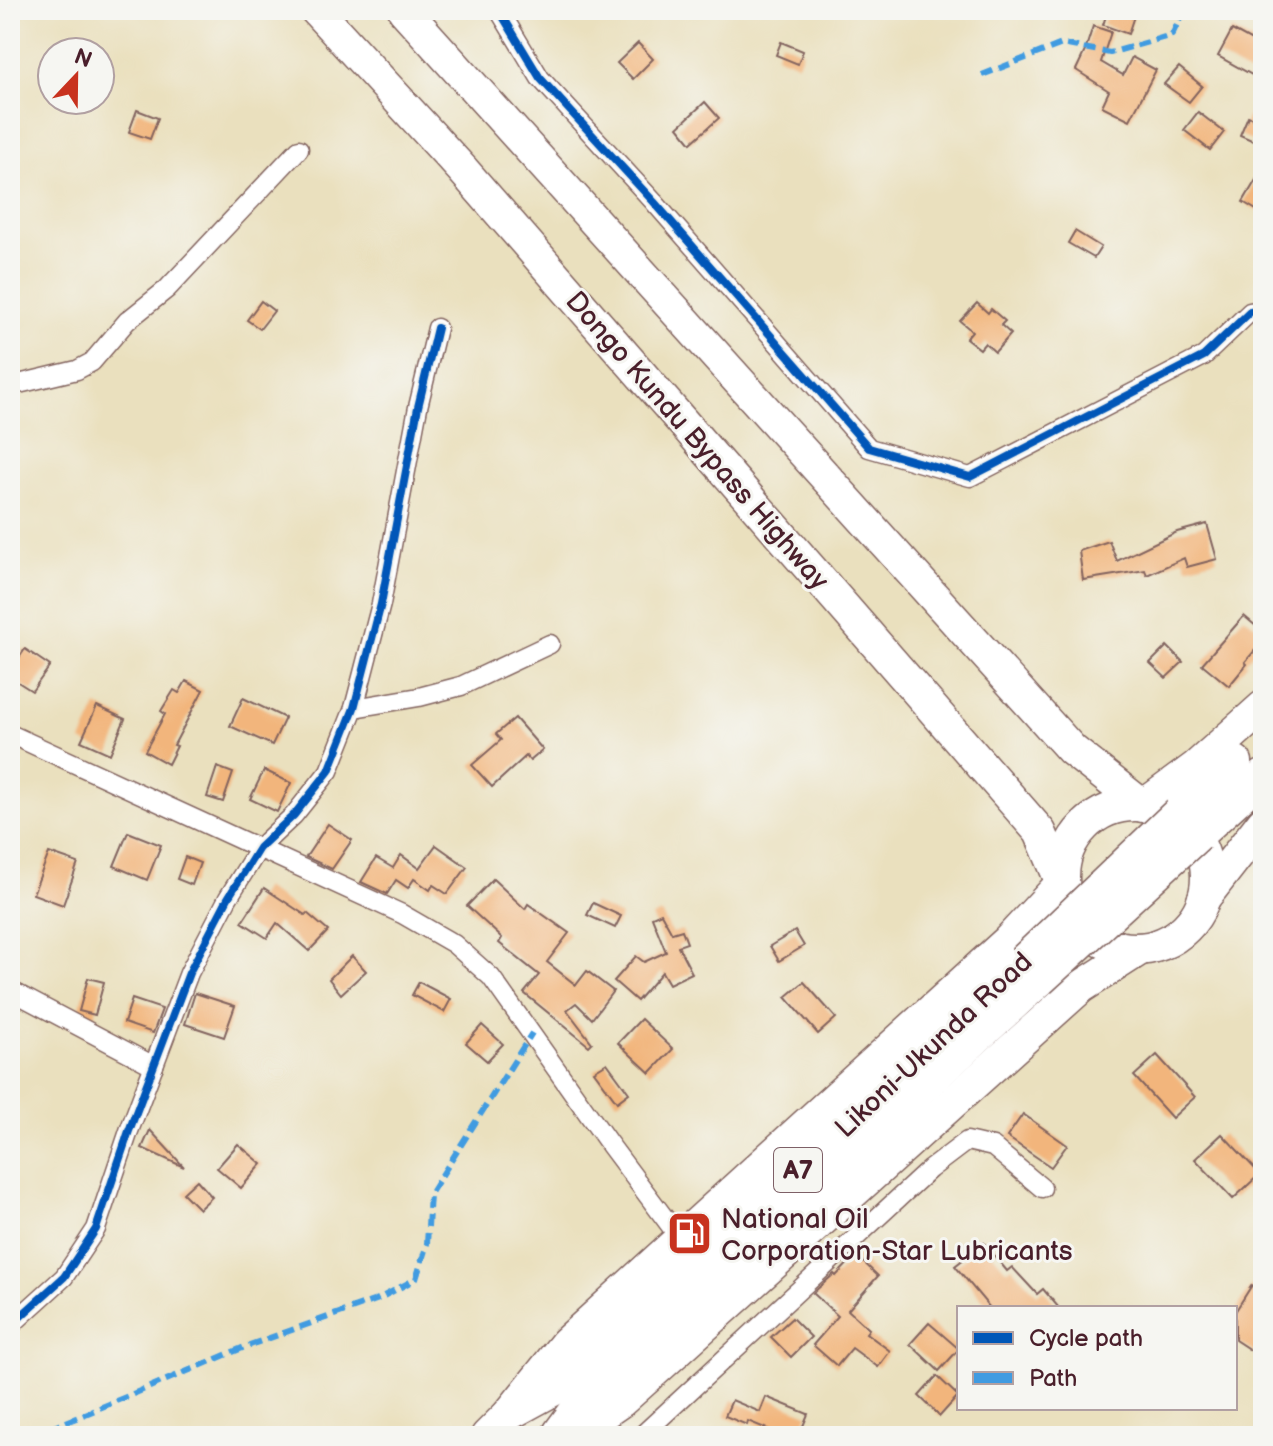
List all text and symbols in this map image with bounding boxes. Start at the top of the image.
north arrow [36,36,116,116]
text: N [70,43,96,74]
street label: Dongo Kundu Bypass Highway [558,285,836,597]
street label: Likoni-Ukunda Road [829,945,1039,1145]
road number: A7 [774,1148,822,1192]
place label: National Oil Corporation-Star Lubricants [721,1203,1073,1268]
fuel station icon: National Oil Corporation-Star Lubricants [666,1210,714,1258]
legend [957,1306,1237,1410]
text: Cycle path [1029,1324,1143,1353]
text: Path [1029,1364,1077,1393]

